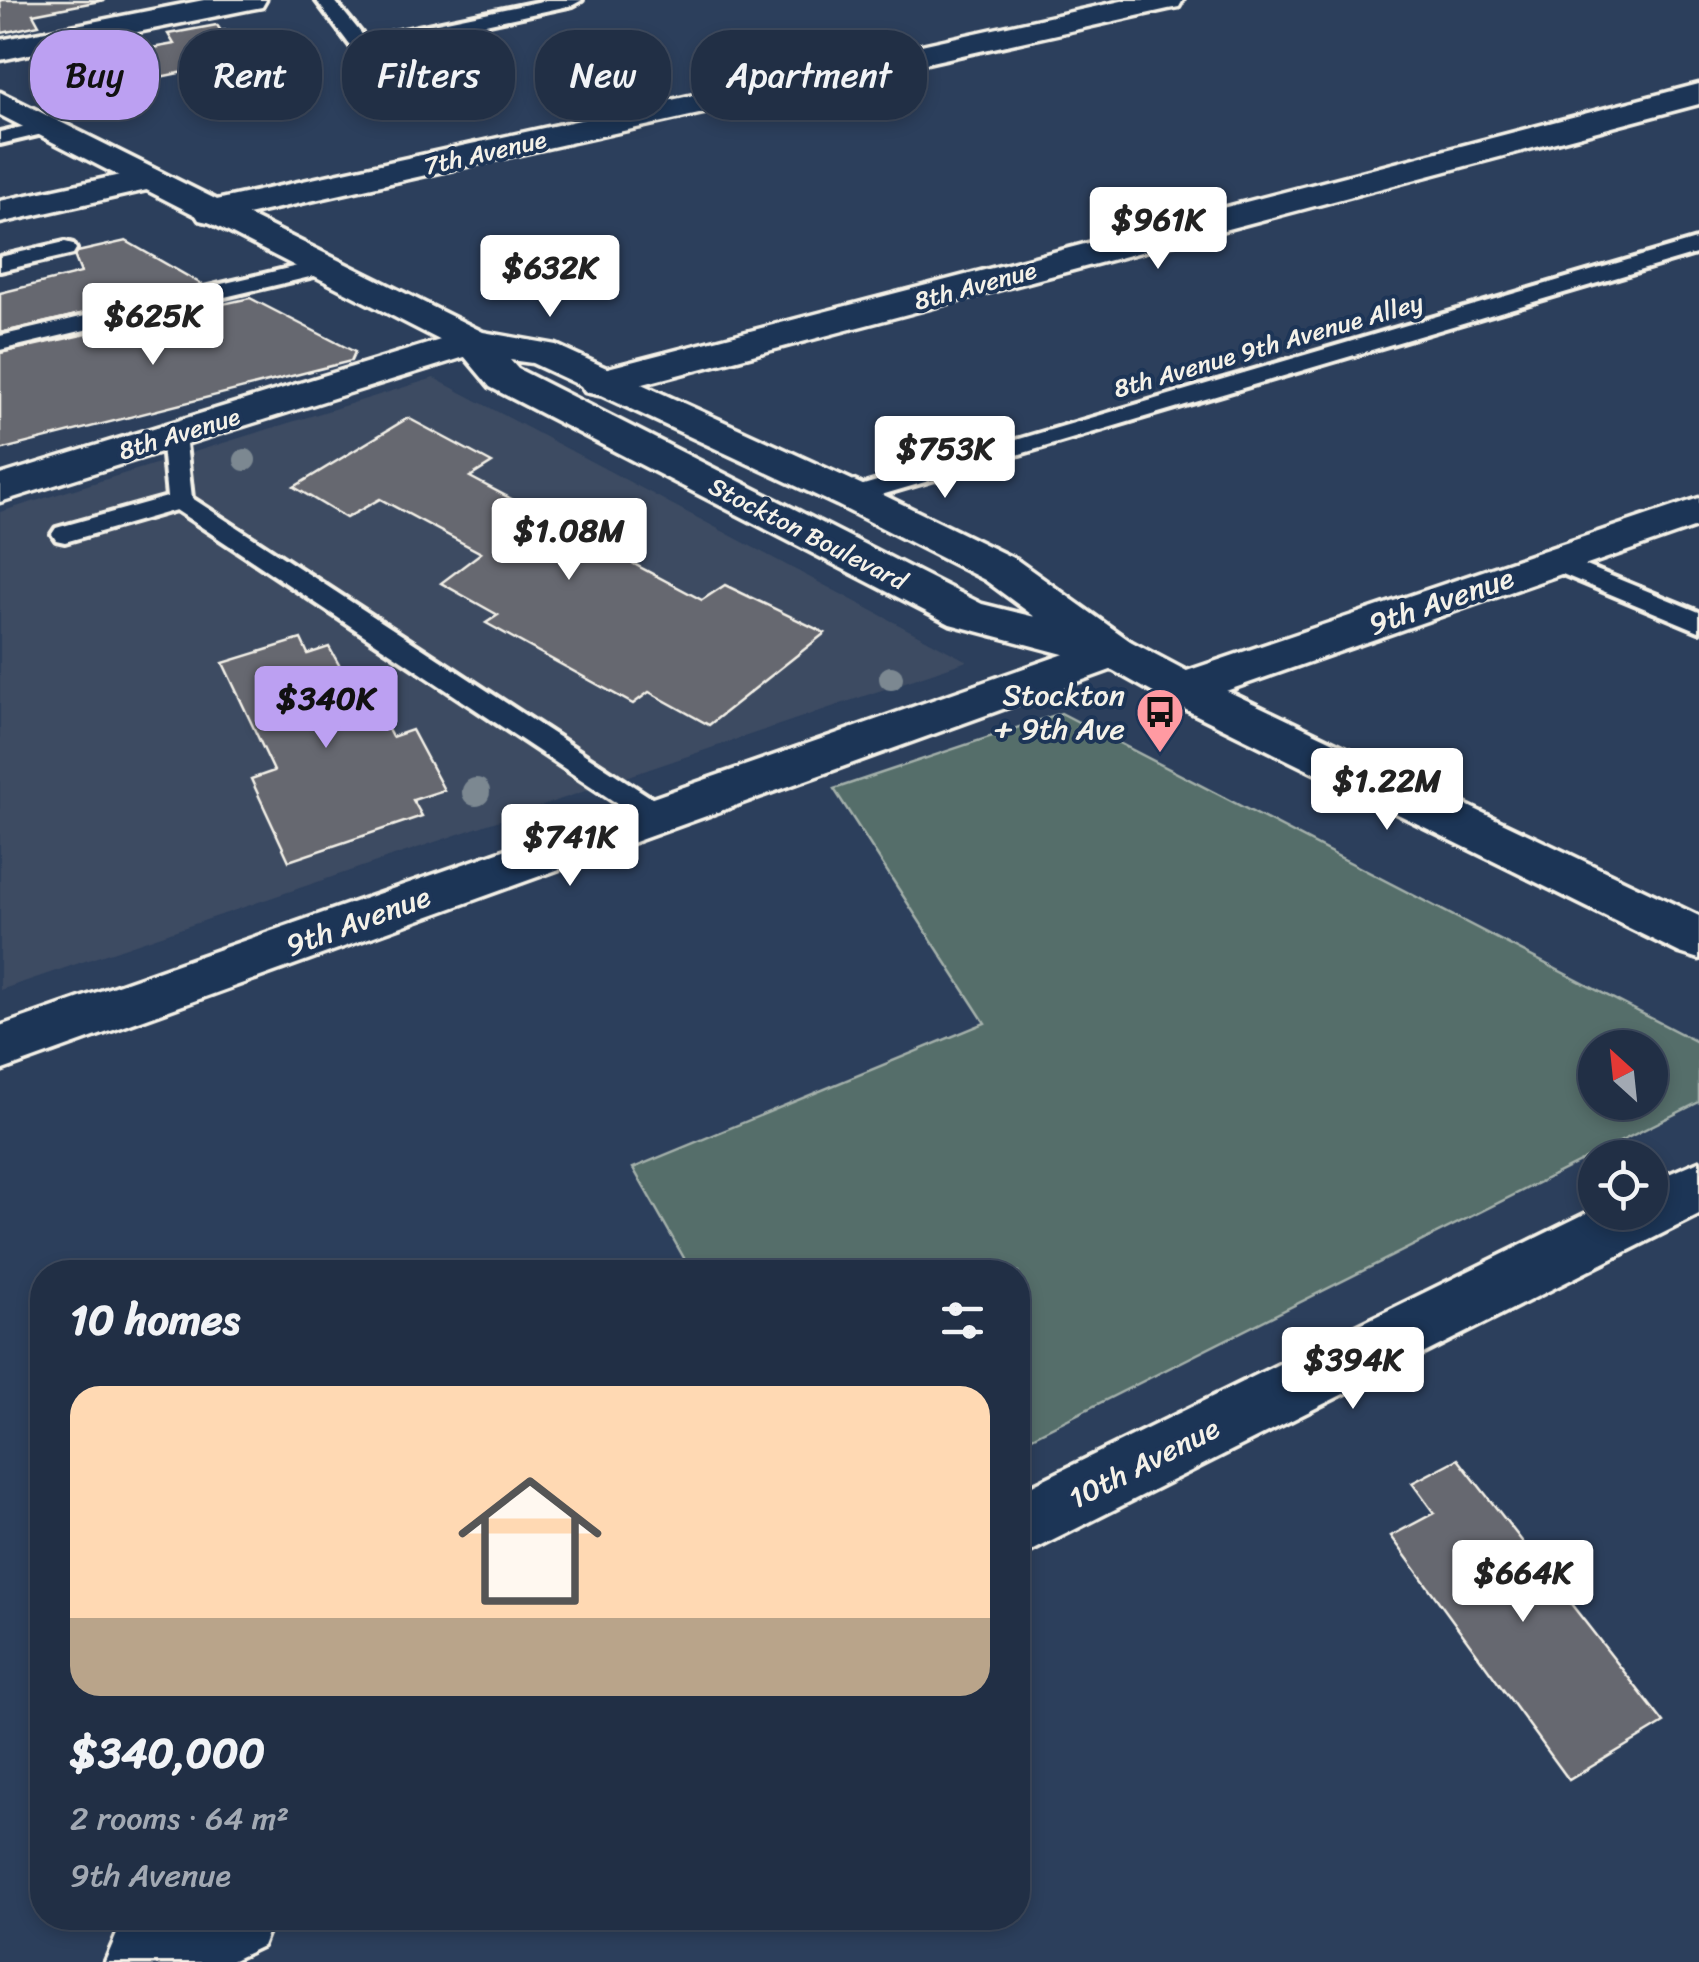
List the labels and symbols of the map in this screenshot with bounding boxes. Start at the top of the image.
street label: 7th Avenue [419,117,551,188]
pin: $961K [1088,187,1228,272]
pin: $632K [480,235,620,320]
street label: 8th Avenue [909,248,1042,323]
street label: 8th Avenue 9th Avenue Alley [1108,280,1428,411]
pin: $625K [83,283,223,368]
street label: 8th Avenue [113,394,246,473]
pin: $753K [875,416,1015,501]
street label: Stockton Boulevard [701,464,917,604]
pin: $1.08M [488,498,650,583]
street label: 9th Avenue [1361,551,1521,651]
pin: $340K [256,666,396,751]
place label: Stockton + 9th Ave [994,668,1125,756]
bus stop icon: Stockton + 9th Ave [1134,686,1186,754]
pin: $1.22M [1306,748,1468,833]
pin: $741K [500,804,640,889]
street label: 9th Avenue [278,870,438,972]
north arrow [1578,1030,1668,1120]
pin: $394K [1283,1327,1423,1412]
street label: 10th Avenue [1059,1402,1229,1524]
pin: $664K [1453,1540,1593,1625]

